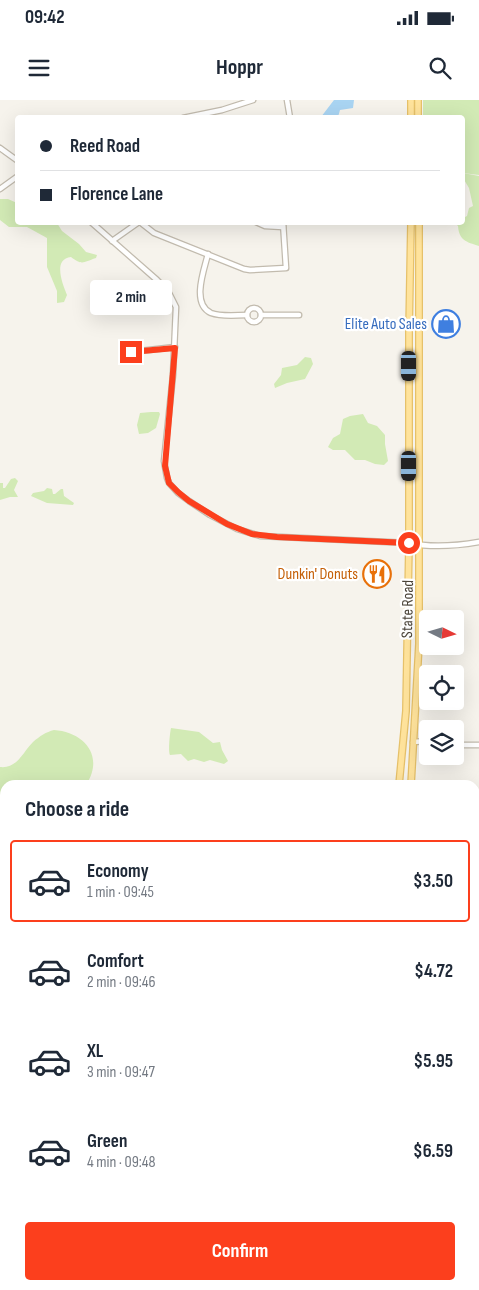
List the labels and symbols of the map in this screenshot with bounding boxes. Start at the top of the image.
callout: 2 min [90,280,172,314]
shop icon: Elite Auto Sales [431,309,461,339]
place label: Elite Auto Sales [345,315,427,334]
route end [120,341,142,363]
car [401,351,416,381]
car [401,451,416,481]
route start [398,532,420,554]
restaurant icon: Dunkin' Donuts [362,559,392,589]
place label: Dunkin' Donuts [278,565,358,584]
street label: State Road [398,580,418,638]
north arrow [419,610,464,655]

